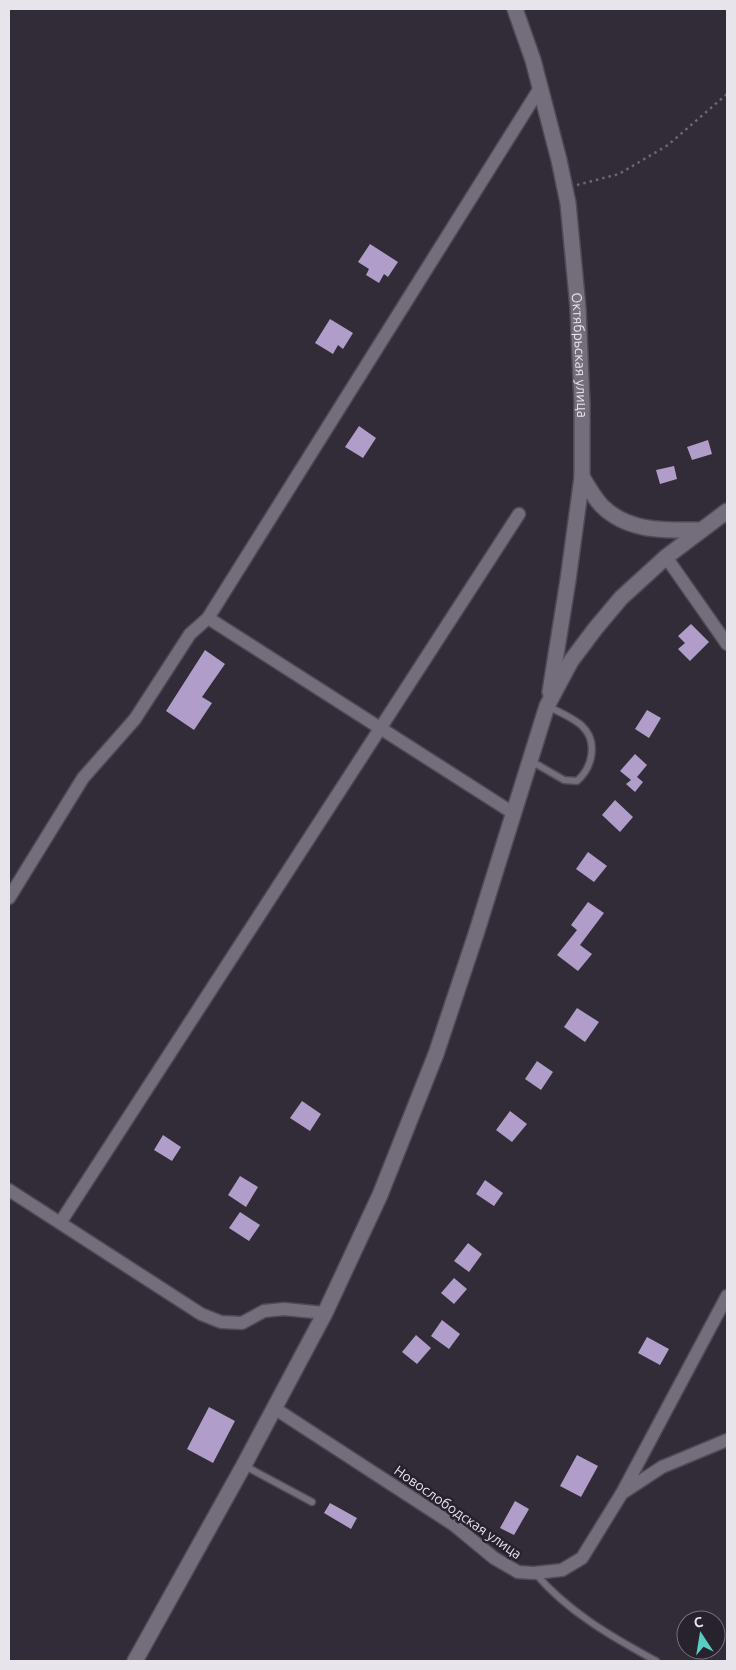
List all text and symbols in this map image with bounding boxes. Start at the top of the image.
street label: Октябрьская улица [569,292,590,418]
street label: Новослободская улица [391,1462,525,1562]
north arrow [676,1610,726,1660]
text: С [692,1614,704,1631]

